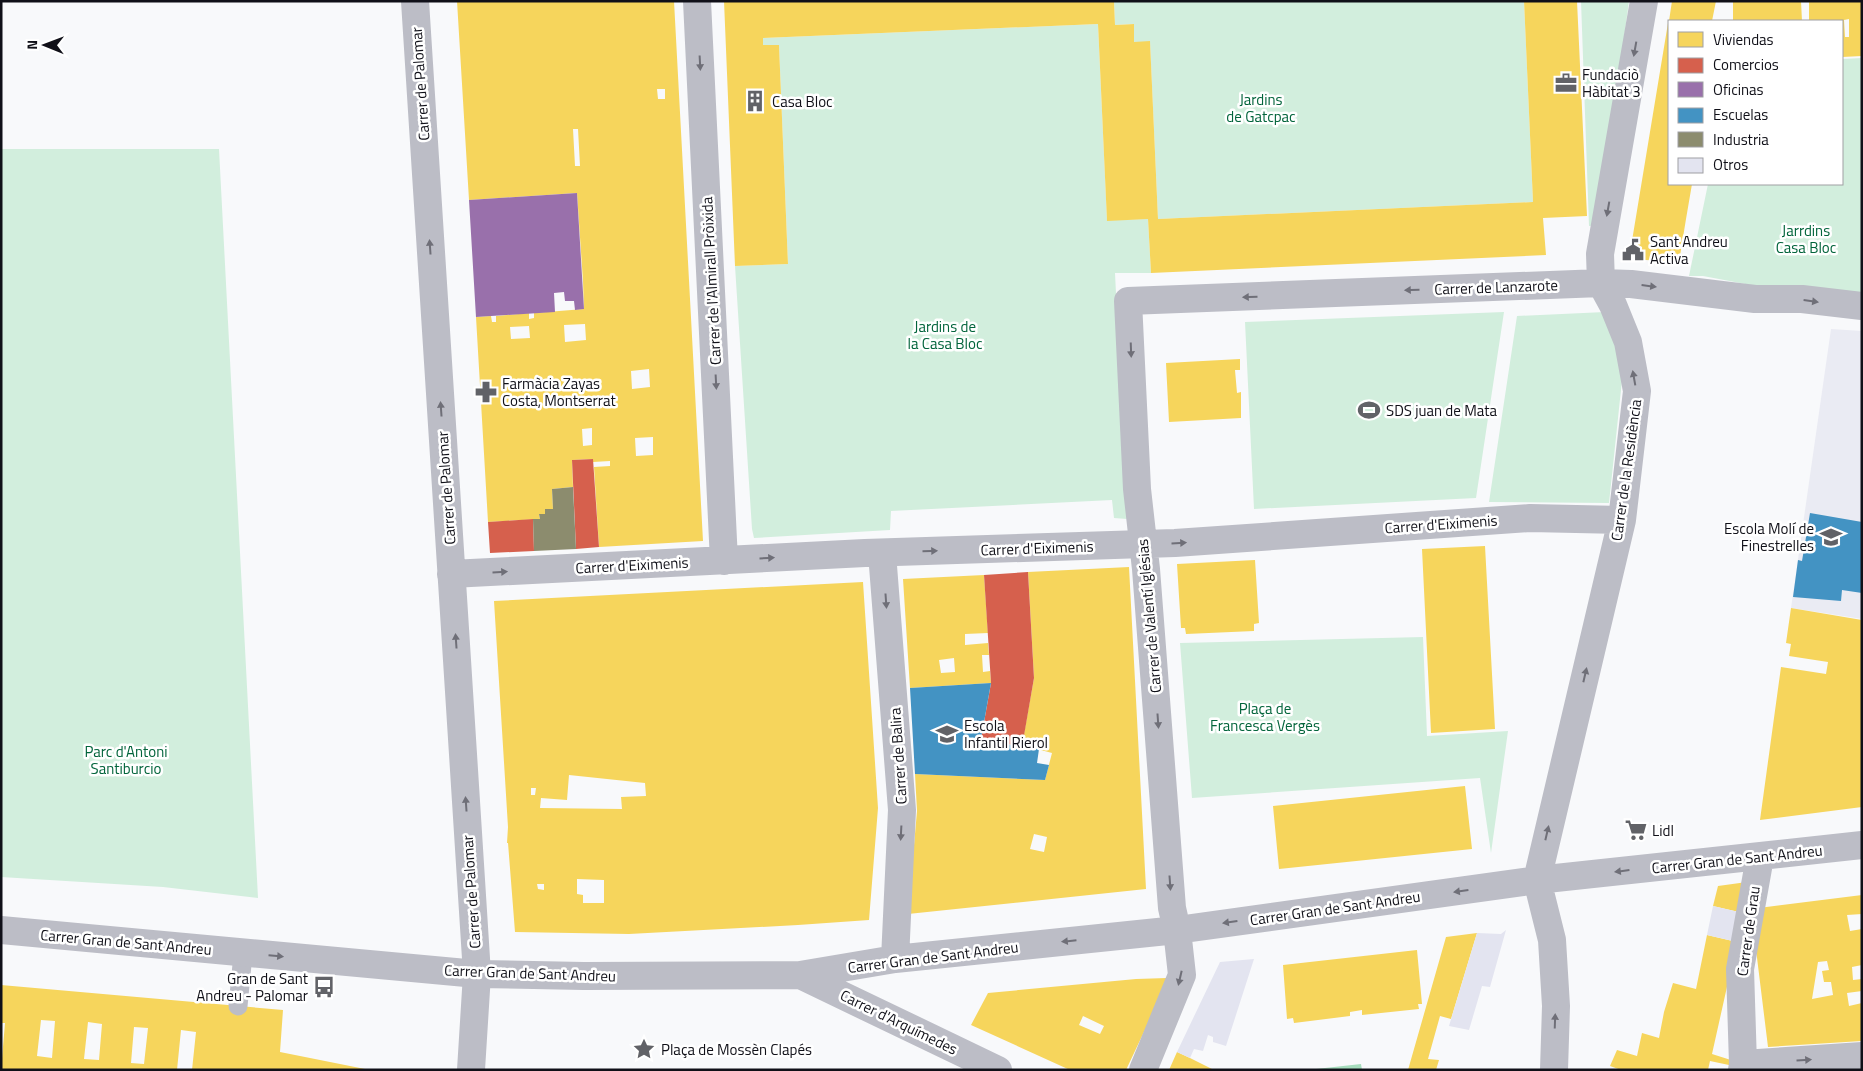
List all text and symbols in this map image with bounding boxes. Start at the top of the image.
north arrow [20,20,70,70]
legend [1668,20,1843,185]
street label: Carrer de Palomar [405,26,435,142]
text: Viviendas [1713,28,1774,51]
text: N [21,40,42,50]
one-way arrow [1631,42,1639,58]
text: Comercios [1713,53,1779,76]
one-way arrow [697,55,705,71]
place label: Fundaciò Hàbitat 3 [1582,63,1641,103]
office icon: Fundaciò Hàbitat 3 [1553,70,1579,96]
text: Oficinas [1713,78,1764,101]
building icon: Casa Bloc [742,88,768,114]
park label: Jardins de Gatcpac [1226,88,1296,128]
place label: Casa Bloc [772,90,833,113]
text: Escuelas [1713,103,1768,126]
text: Industria [1713,128,1769,151]
text: Otros [1713,153,1748,176]
street label: Carrer de l'Almirall Pròixida [695,196,727,366]
one-way arrow [1603,202,1611,218]
park label: Jarrdins Casa Bloc [1776,219,1836,259]
place label: Sant Andreu Activa [1650,230,1728,270]
public building icon: Sant Andreu Activa [1620,237,1646,263]
one-way arrow [426,239,434,255]
street label: Carrer de Lanzarote [1434,273,1558,301]
one-way arrow [1642,282,1658,290]
one-way arrow [1404,287,1420,295]
one-way arrow [1242,294,1258,302]
one-way arrow [1803,297,1819,305]
park label: Jardins de la Casa Bloc [908,315,982,355]
one-way arrow [1127,342,1135,358]
one-way arrow [1630,369,1638,385]
place label: Farmàcia Zayas Costa, Montserrat [502,372,616,412]
one-way arrow [712,375,720,391]
pharmacy icon: Farmàcia Zayas Costa, Montserrat [473,379,499,405]
sports icon: SDS juan de Mata [1356,397,1382,423]
street label: Carrer de la Residència [1605,397,1647,542]
place label: SDS juan de Mata [1386,399,1498,422]
one-way arrow [436,401,444,417]
street label: Carrer de Palomar [431,430,461,546]
street label: Carrer d'Eiximenis [1384,509,1498,539]
place label: Escola Molí de Finestrelles [1724,517,1814,557]
school or university icon: Escola Molí de Finestrelles [1818,524,1844,550]
street label: Carrer d'Eiximenis [980,535,1094,561]
street label: Carrer de Valentí Iglésias [1131,538,1167,694]
one-way arrow [1172,538,1188,546]
one-way arrow [922,547,938,555]
street label: Carrer d'Eiximenis [575,551,689,579]
one-way arrow [759,554,775,562]
one-way arrow [492,567,508,575]
one-way arrow [882,594,890,610]
one-way arrow [451,633,459,649]
one-way arrow [1581,667,1589,682]
park label: Plaça de Francesca Vergès [1210,697,1320,737]
street label: Carrer de Balira [883,706,913,805]
place label: Escola Infantil Rierol [964,714,1048,754]
one-way arrow [1154,714,1162,730]
school or university icon: Escola Infantil Rierol [934,721,960,747]
park label: Parc d'Antoni Santiburcio [84,740,168,780]
one-way arrow [461,795,469,811]
supermarket icon: Lidl [1623,817,1649,843]
place label: Lidl [1652,819,1674,842]
one-way arrow [896,825,904,841]
one-way arrow [1543,825,1551,840]
street label: Carrer de Palomar [456,834,486,950]
street label: Carrer Gran de Sant Andreu [1650,839,1824,879]
one-way arrow [1614,867,1630,875]
one-way arrow [1167,876,1175,892]
street label: Carrer de Grau [1730,884,1766,978]
street label: Carrer Gran de Sant Andreu [1248,885,1422,931]
one-way arrow [1452,887,1468,895]
one-way arrow [1222,919,1238,927]
street label: Carrer Gran de Sant Andreu [39,923,213,961]
street label: Carrer Gran de Sant Andreu [846,935,1020,979]
one-way arrow [1061,937,1077,945]
one-way arrow [269,953,285,961]
street label: Carrer Gran de Sant Andreu [444,959,616,987]
place label: Gran de Sant Andreu - Palomar [196,967,309,1007]
one-way arrow [1175,970,1183,986]
bus stop icon: Gran de Sant Andreu - Palomar [311,974,337,1000]
street label: Carrer d'Arquímedes [836,984,962,1060]
one-way arrow [1552,1013,1560,1029]
place icon: Plaça de Mossèn Clapés [631,1036,657,1062]
place label: Plaça de Mossèn Clapés [661,1038,812,1061]
one-way arrow [1796,1056,1812,1064]

